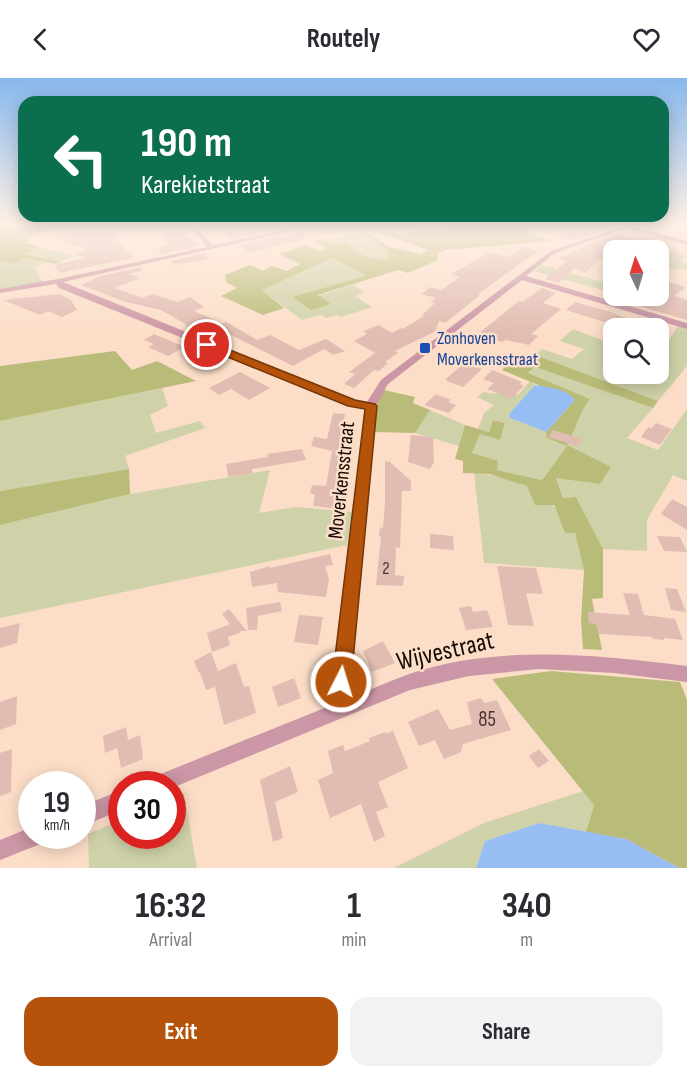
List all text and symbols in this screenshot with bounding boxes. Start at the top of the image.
icon: back [24,23,57,56]
text: Routely [307,23,380,55]
icon: heart [630,23,663,56]
text: 190 m [141,118,232,169]
icon: left [42,120,120,198]
text: Karekietstraat [141,169,270,201]
north arrow [603,240,669,306]
map controls [603,240,669,384]
button: search [603,318,669,384]
pin [181,319,232,370]
icon: arrive [190,328,223,361]
place label: Zonhoven Moverkensstraat [437,328,539,370]
marker: Zonhoven Moverkensstraat [418,341,432,355]
street label: Moverkensstraat [323,420,360,540]
house number: 2 [382,558,390,579]
street label: Wijvestraat [394,625,497,678]
position arrow [309,650,373,714]
house number: 85 [478,707,496,732]
speed limit sign: 30 [108,771,186,849]
text: 19 [44,785,70,821]
text: km/h [44,816,70,835]
text: 16:32 [135,885,206,928]
text: 1 [347,885,361,928]
text: 340 [502,885,552,928]
text: Arrival [149,928,192,952]
text: min [341,928,367,952]
text: m [520,928,533,952]
button: Exit [24,997,338,1066]
button: Share [350,997,663,1066]

